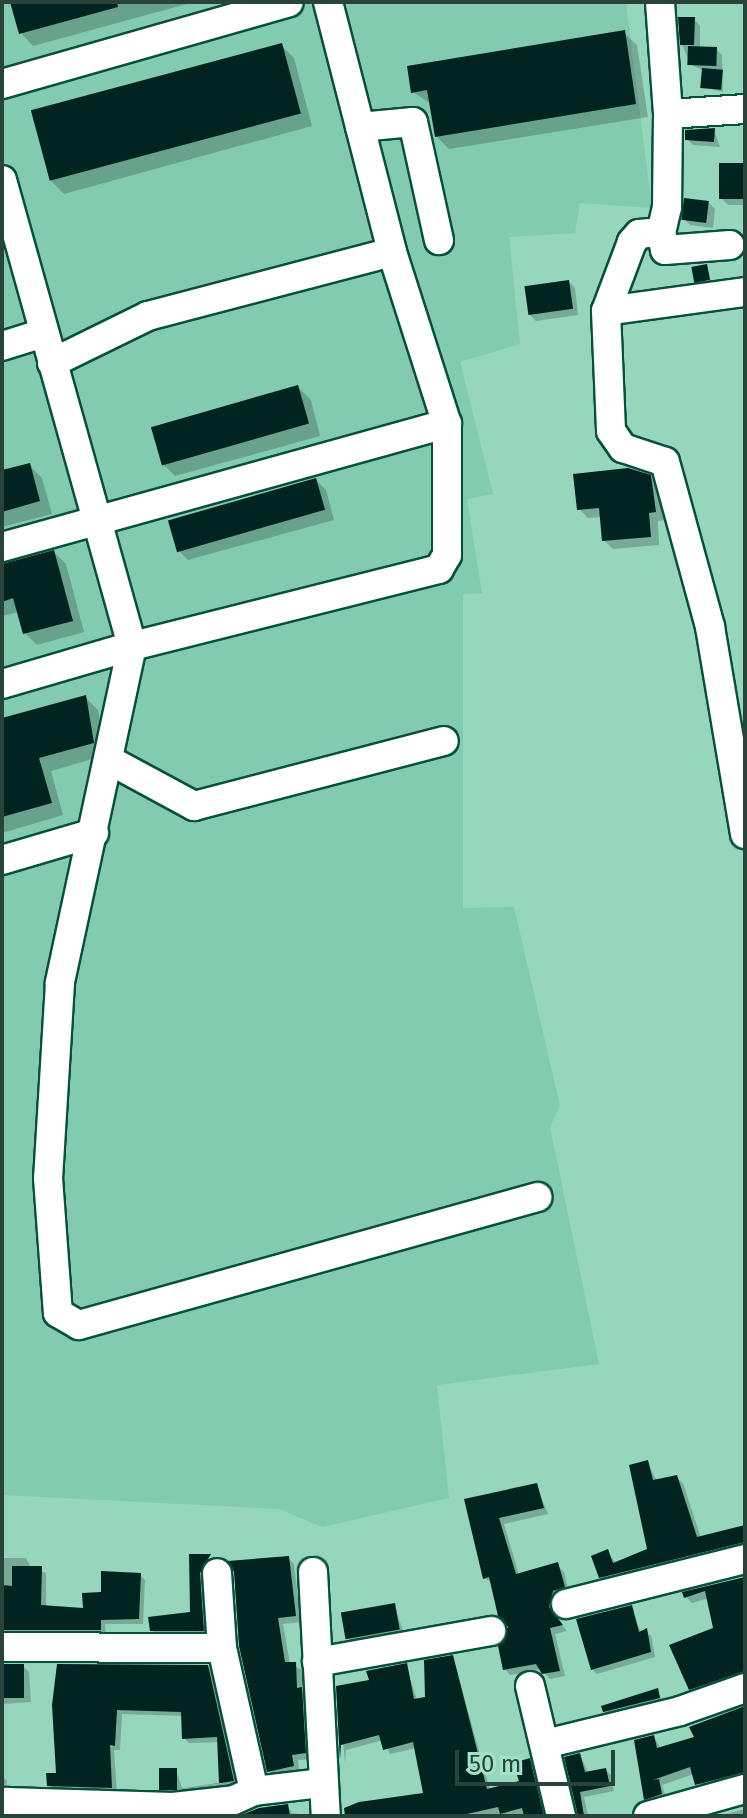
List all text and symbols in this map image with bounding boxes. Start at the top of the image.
scale bar [459,1734,619,1784]
text: 50 m [469,1750,521,1778]

